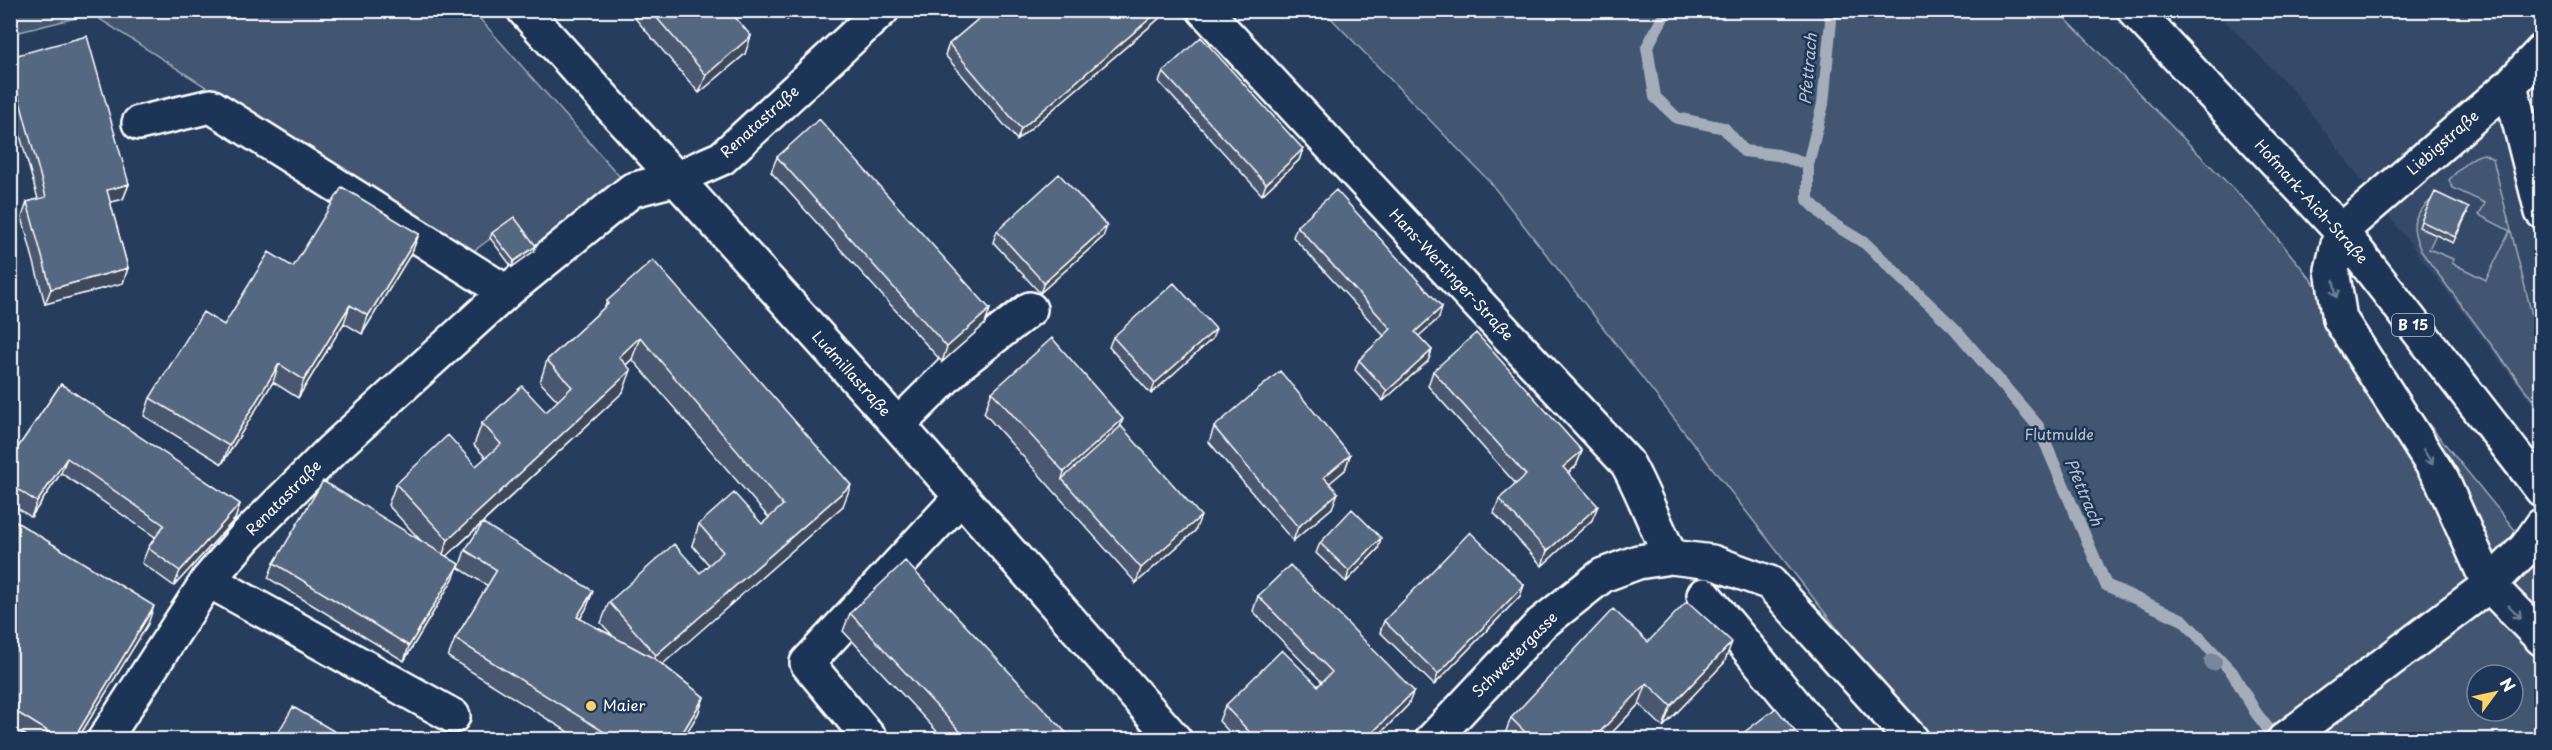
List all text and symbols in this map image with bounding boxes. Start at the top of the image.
water label: Pfettrach [1792,32,1822,105]
street label: Renatastraße [715,79,803,163]
street label: Liebigstraße [2401,104,2483,180]
street label: Hofmark-Aich-Straße [2250,134,2374,268]
street label: Hans-Wertinger-Straße [1385,203,1520,345]
one-way arrow [2329,278,2340,298]
road number: B 15 [2392,314,2434,336]
street label: Ludmillastraße [807,325,897,421]
park label: Flutmulde [2024,422,2094,445]
one-way arrow [2422,449,2434,465]
street label: Renatastraße [240,454,326,540]
water label: Pfettrach [2060,454,2110,530]
one-way arrow [2508,604,2522,619]
street label: Schwestergasse [1466,606,1562,702]
north arrow [2465,663,2525,723]
text: N [2495,672,2522,696]
place label: Maier [603,693,645,716]
marker: Maier [584,699,598,713]

